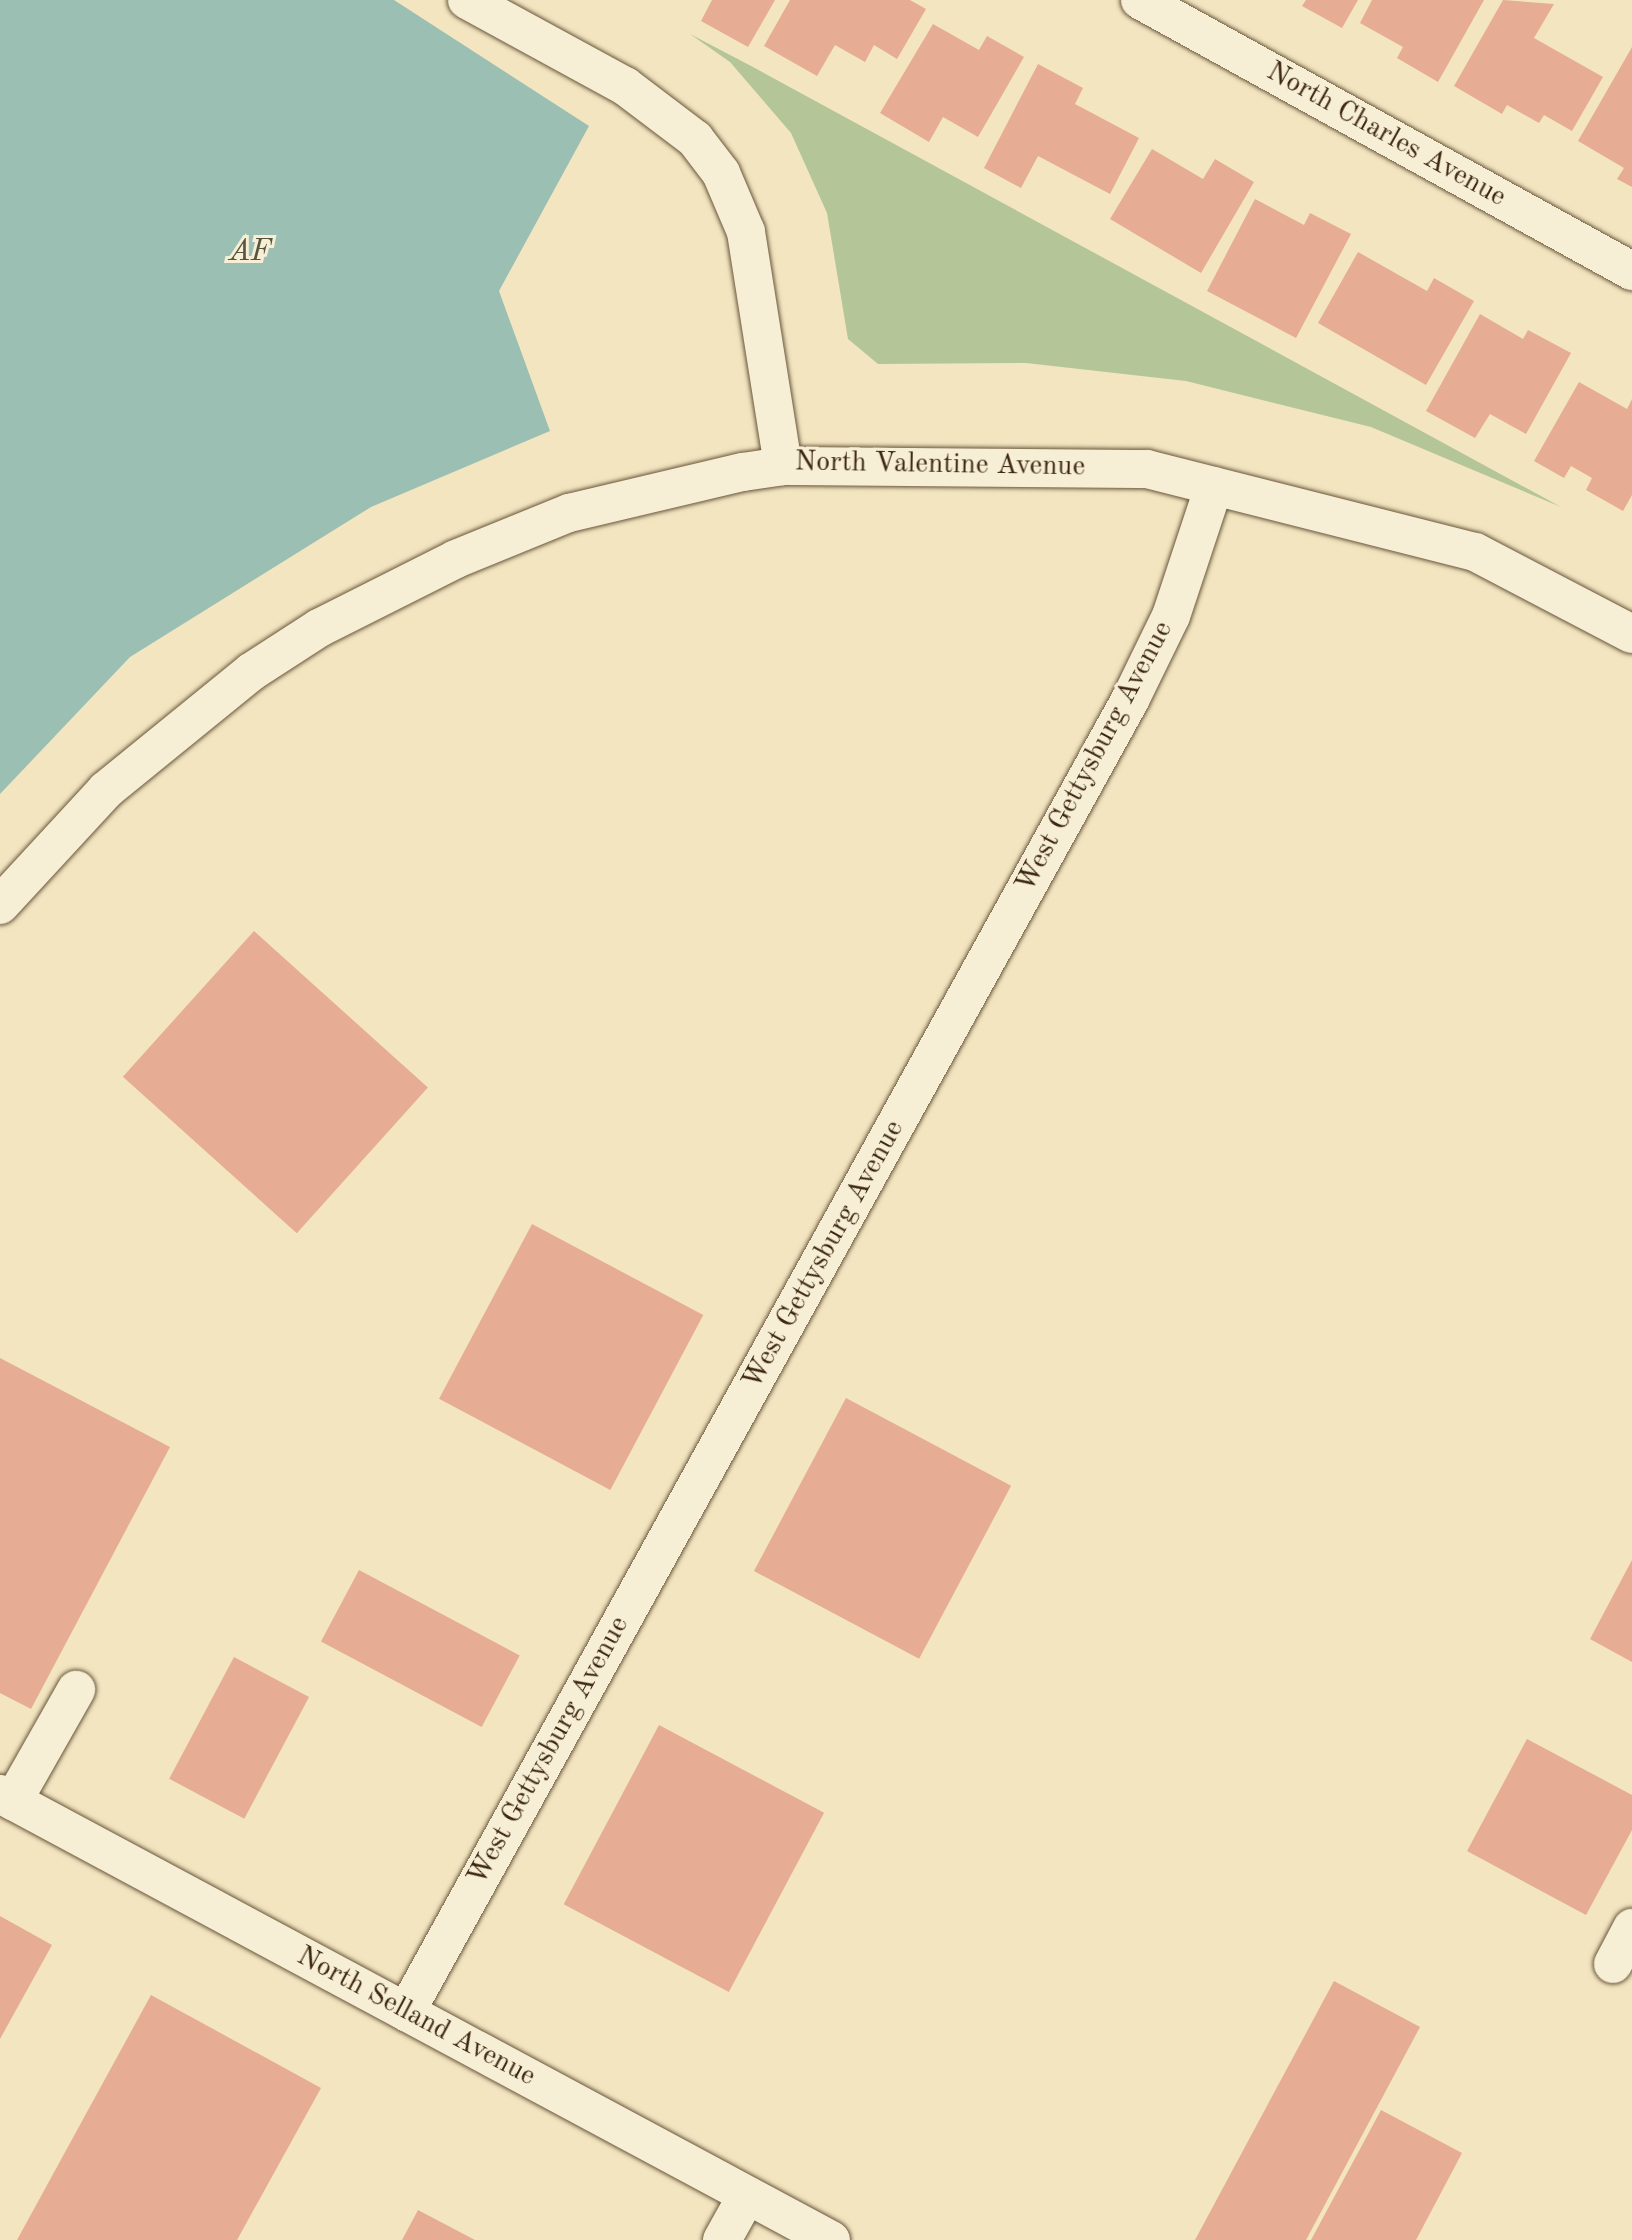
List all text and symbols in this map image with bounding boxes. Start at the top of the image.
street label: North Charles Avenue [1260,55,1512,215]
water label: AF [229,234,271,270]
street label: North Valentine Avenue [794,446,1086,484]
street label: West Gettysburg Avenue [1009,616,1181,898]
street label: West Gettysburg Avenue [736,1115,912,1395]
street label: West Gettysburg Avenue [461,1611,637,1891]
street label: North Selland Avenue [291,1940,541,2094]

